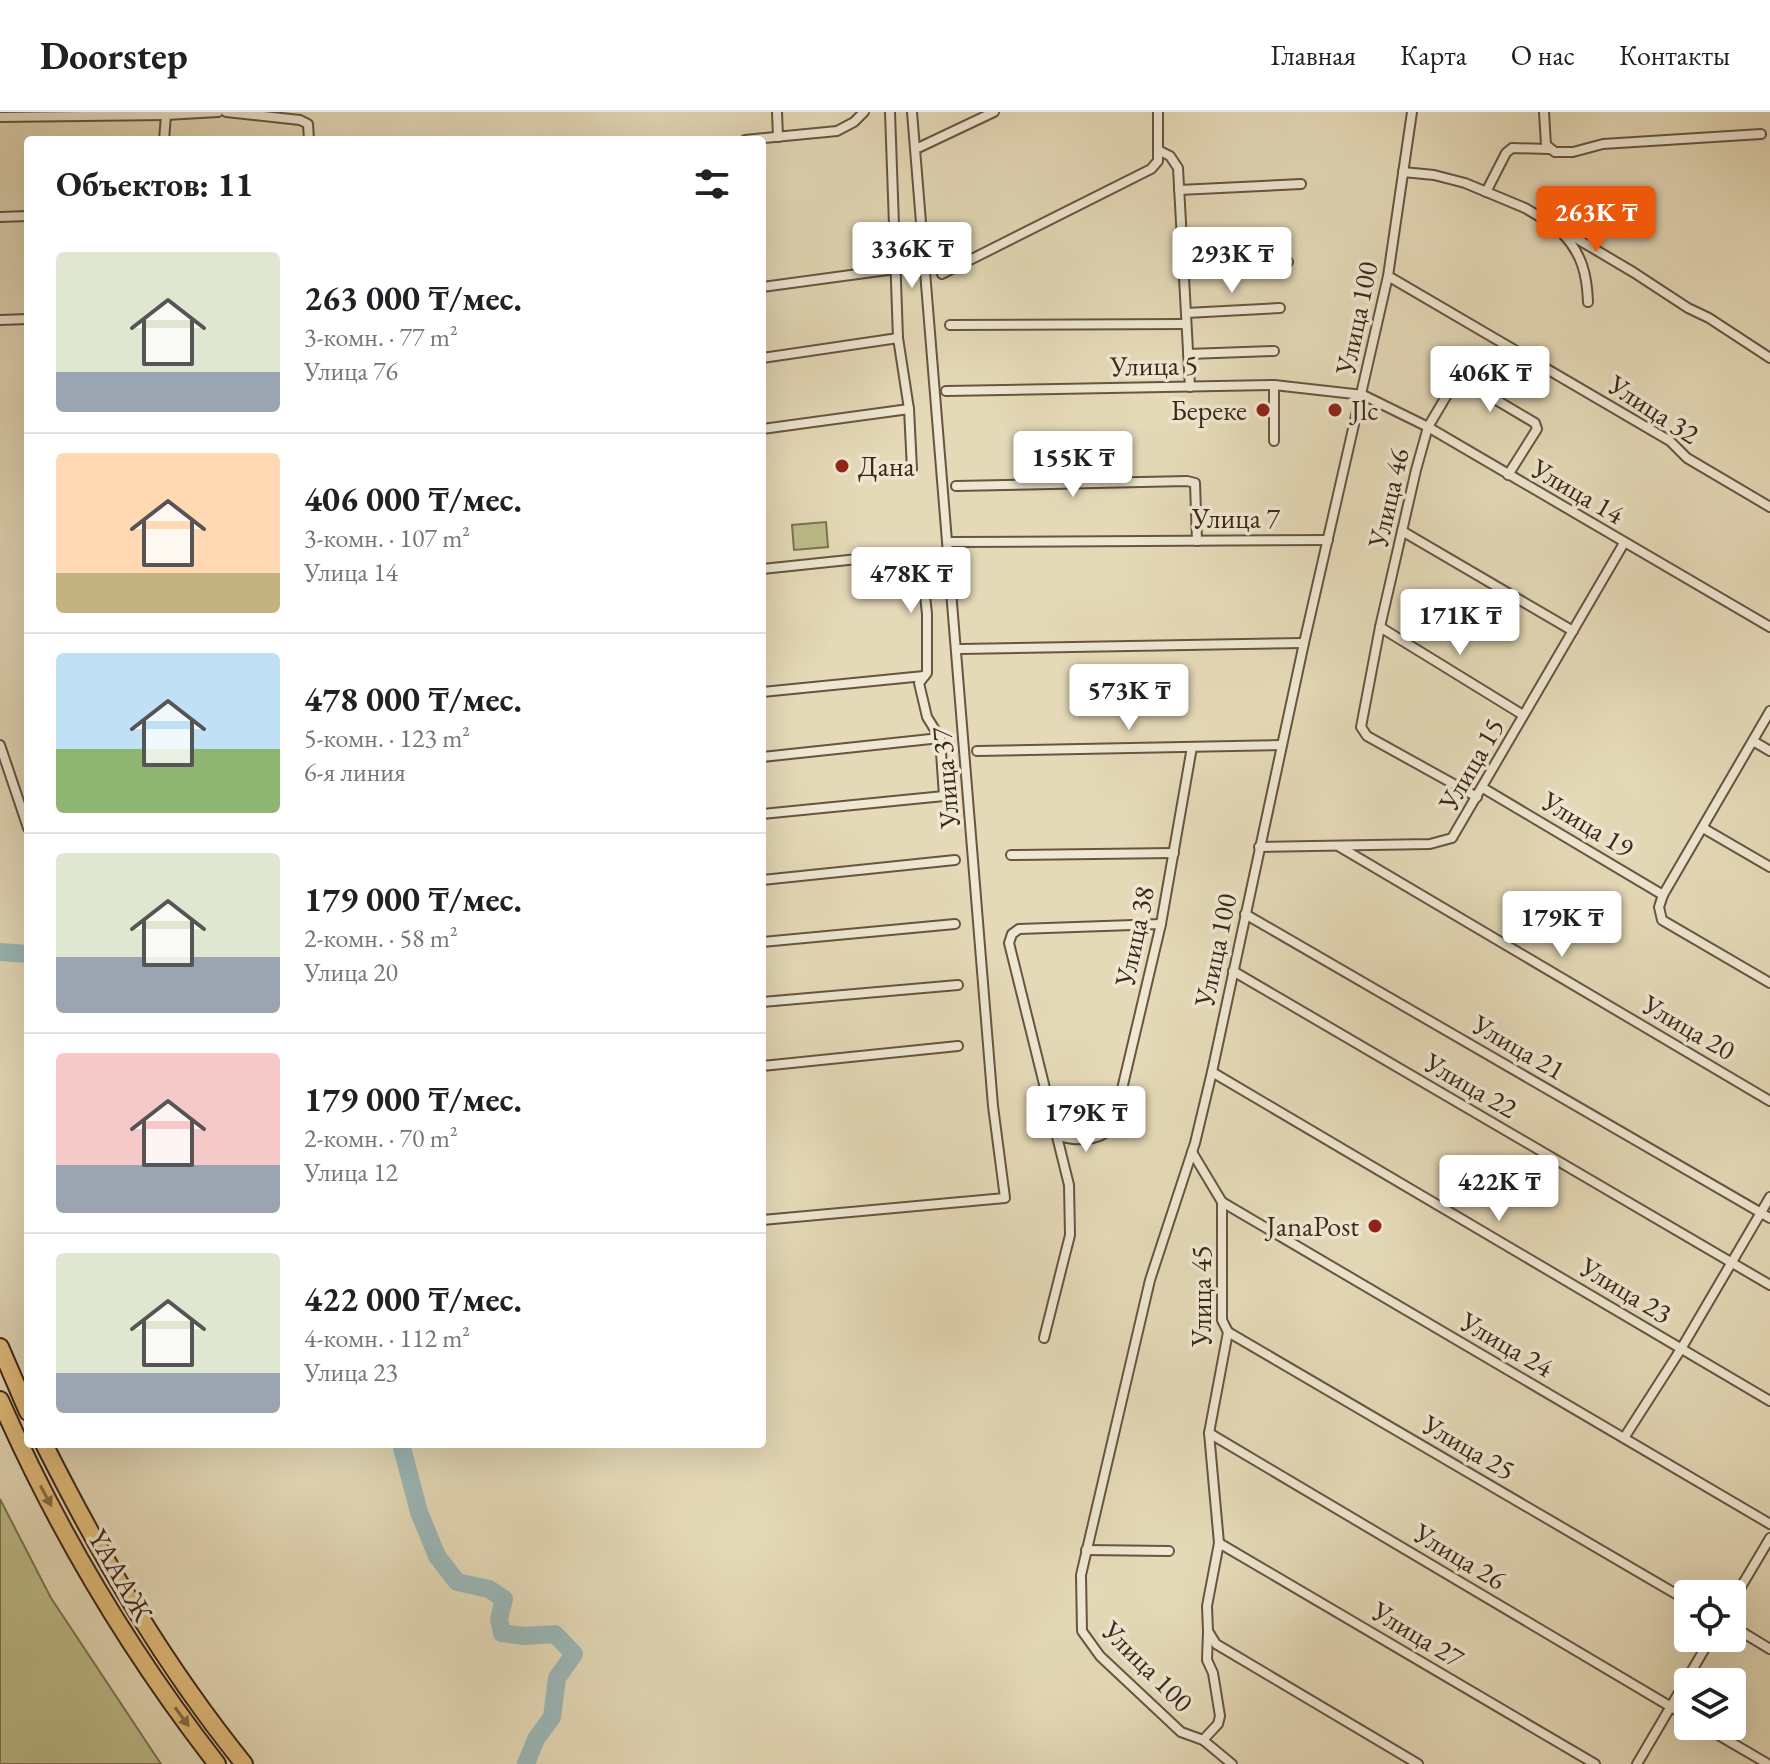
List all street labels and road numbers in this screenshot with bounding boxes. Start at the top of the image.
street label: Улица 100 [1326,258,1386,379]
street label: Улица 5 [1109,346,1198,384]
street label: Улица 32 [1601,366,1707,452]
street label: Улица 46 [1359,445,1417,552]
street label: Улица 14 [1524,450,1631,532]
street label: Улица 7 [1191,500,1280,536]
street label: Улица 15 [1430,711,1512,818]
street label: Улица 37 [923,725,967,831]
street label: Улица 19 [1534,782,1641,866]
street label: Улица 38 [1106,883,1162,990]
street label: Улица 100 [1185,890,1245,1011]
street label: Улица 20 [1635,986,1742,1068]
street label: Улица 21 [1465,1006,1572,1088]
street label: Улица 22 [1417,1044,1524,1126]
street label: Улица 45 [1183,1245,1219,1348]
street label: Улица 23 [1572,1248,1679,1332]
street label: Улица 24 [1453,1303,1560,1385]
street label: Улица 25 [1415,1406,1522,1488]
street label: Улица 26 [1406,1514,1513,1598]
street label: ҮАААЖ [80,1523,162,1628]
street label: Улица 27 [1364,1592,1471,1676]
street label: Улица 100 [1094,1612,1201,1719]

